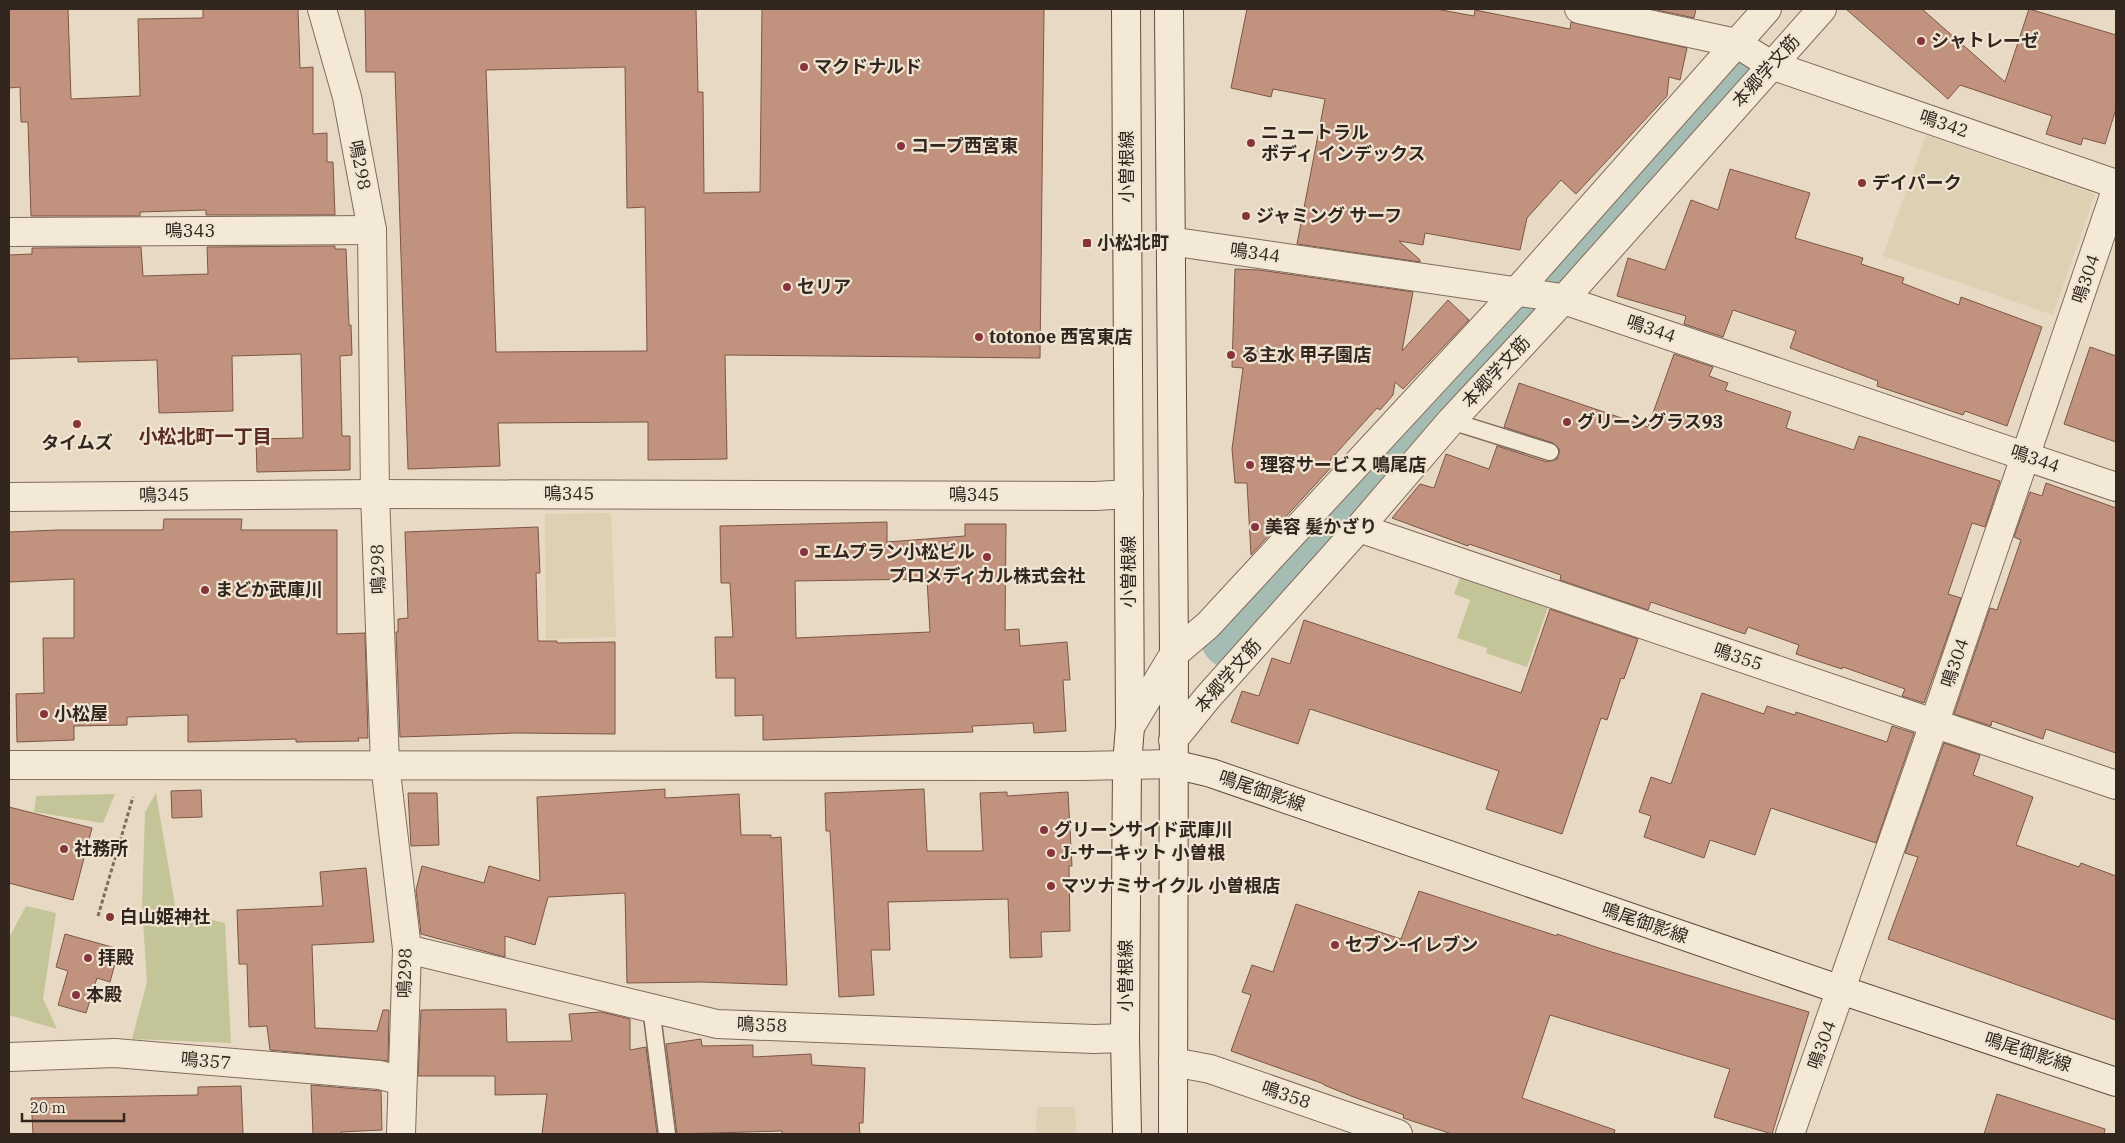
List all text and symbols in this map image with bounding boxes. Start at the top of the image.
place label: シャトレーゼ [1931,29,2039,52]
street label: 本郷学文筋 [1727,30,1804,112]
marker: シャトレーゼ [1915,35,1927,47]
place label: マクドナルド [814,55,922,78]
marker: マクドナルド [798,61,810,73]
street label: 鳴342 [1917,104,1972,143]
place label: ニュートラル ボディ インデックス [1261,121,1425,165]
street label: 小曽根線 [1115,131,1138,203]
place label: コープ西宮東 [911,134,1018,157]
marker: ニュートラル ボディ インデックス [1245,137,1257,149]
street label: 鳴298 [344,138,377,192]
marker: コープ西宮東 [895,140,907,152]
place label: デイパーク [1872,171,1962,194]
marker: デイパーク [1856,177,1868,189]
place label: ジャミング サーフ [1256,204,1402,227]
marker: ジャミング サーフ [1240,210,1252,222]
street label: 鳴343 [165,219,215,242]
place label: 小松北町 [1097,231,1169,254]
marker: 小松北町 [1081,237,1093,249]
street label: 鳴344 [1229,238,1282,267]
street label: 鳴304 [2066,251,2105,306]
place label: セリア [797,275,851,298]
marker: セリア [781,281,793,293]
street label: 鳴344 [1624,309,1679,348]
place label: totonoe 西宮東店 [989,325,1132,348]
marker: totonoe 西宮東店 [973,331,985,343]
street label: 本郷学文筋 [1457,331,1535,412]
place label: る主水 甲子園店 [1241,343,1371,366]
marker: る主水 甲子園店 [1225,349,1237,361]
place label: グリーングラス93 [1577,410,1723,433]
marker: グリーングラス93 [1561,416,1573,428]
marker: タイムズ [71,418,83,430]
district label: 小松北町一丁目 [138,424,272,448]
place label: タイムズ [41,431,113,454]
street label: 鳴344 [2008,439,2063,478]
place label: 理容サービス 鳴尾店 [1260,453,1426,476]
marker: 理容サービス 鳴尾店 [1244,459,1256,471]
street label: 鳴345 [544,482,594,505]
street label: 鳴345 [139,483,189,506]
street label: 鳴345 [949,483,999,506]
place label: 美容 髪かざり [1265,515,1377,538]
marker: 美容 髪かざり [1249,521,1261,533]
street label: 小曽根線 [1117,536,1140,608]
place label: エムプラン小松ビル [814,540,975,563]
street label: 鳴298 [365,543,390,595]
marker: エムプラン小松ビル [798,546,810,558]
marker: プロメディカル株式会社 [981,551,993,563]
place label: プロメディカル株式会社 [889,564,1085,587]
place label: まどか武庫川 [215,578,323,601]
marker: まどか武庫川 [199,584,211,596]
street label: 本郷学文筋 [1189,634,1266,717]
street label: 鳴304 [1935,635,1974,690]
street label: 鳴355 [1711,637,1766,676]
place label: 小松屋 [54,702,108,725]
marker: 小松屋 [38,708,50,720]
street label: 鳴尾御影線 [1216,765,1308,816]
place label: グリーンサイド武庫川 [1054,818,1233,841]
marker: グリーンサイド武庫川 [1038,824,1050,836]
place label: 社務所 [74,837,128,860]
place label: J-サーキット 小曽根 [1061,841,1226,864]
marker: 社務所 [58,843,70,855]
marker: J-サーキット 小曽根 [1045,847,1057,859]
place label: マツナミサイクル 小曽根店 [1061,874,1280,897]
marker: マツナミサイクル 小曽根店 [1045,880,1057,892]
street label: 鳴尾御影線 [1599,897,1691,948]
place label: 白山姫神社 [120,905,210,928]
marker: 白山姫神社 [104,911,116,923]
place label: セブン-イレブン [1345,933,1478,956]
marker: セブン-イレブン [1329,939,1341,951]
street label: 小曽根線 [1114,940,1137,1012]
place label: 拝殿 [98,946,134,969]
street label: 鳴298 [393,948,416,998]
marker: 拝殿 [82,952,94,964]
place label: 本殿 [86,983,122,1006]
marker: 本殿 [70,989,82,1001]
street label: 鳴358 [736,1012,788,1037]
street label: 鳴304 [1802,1017,1841,1072]
street label: 鳴尾御影線 [1982,1027,2075,1076]
street label: 鳴357 [180,1047,232,1074]
street label: 鳴358 [1259,1075,1314,1114]
scale bar [22,1090,125,1122]
text: 20 m [30,1098,66,1117]

